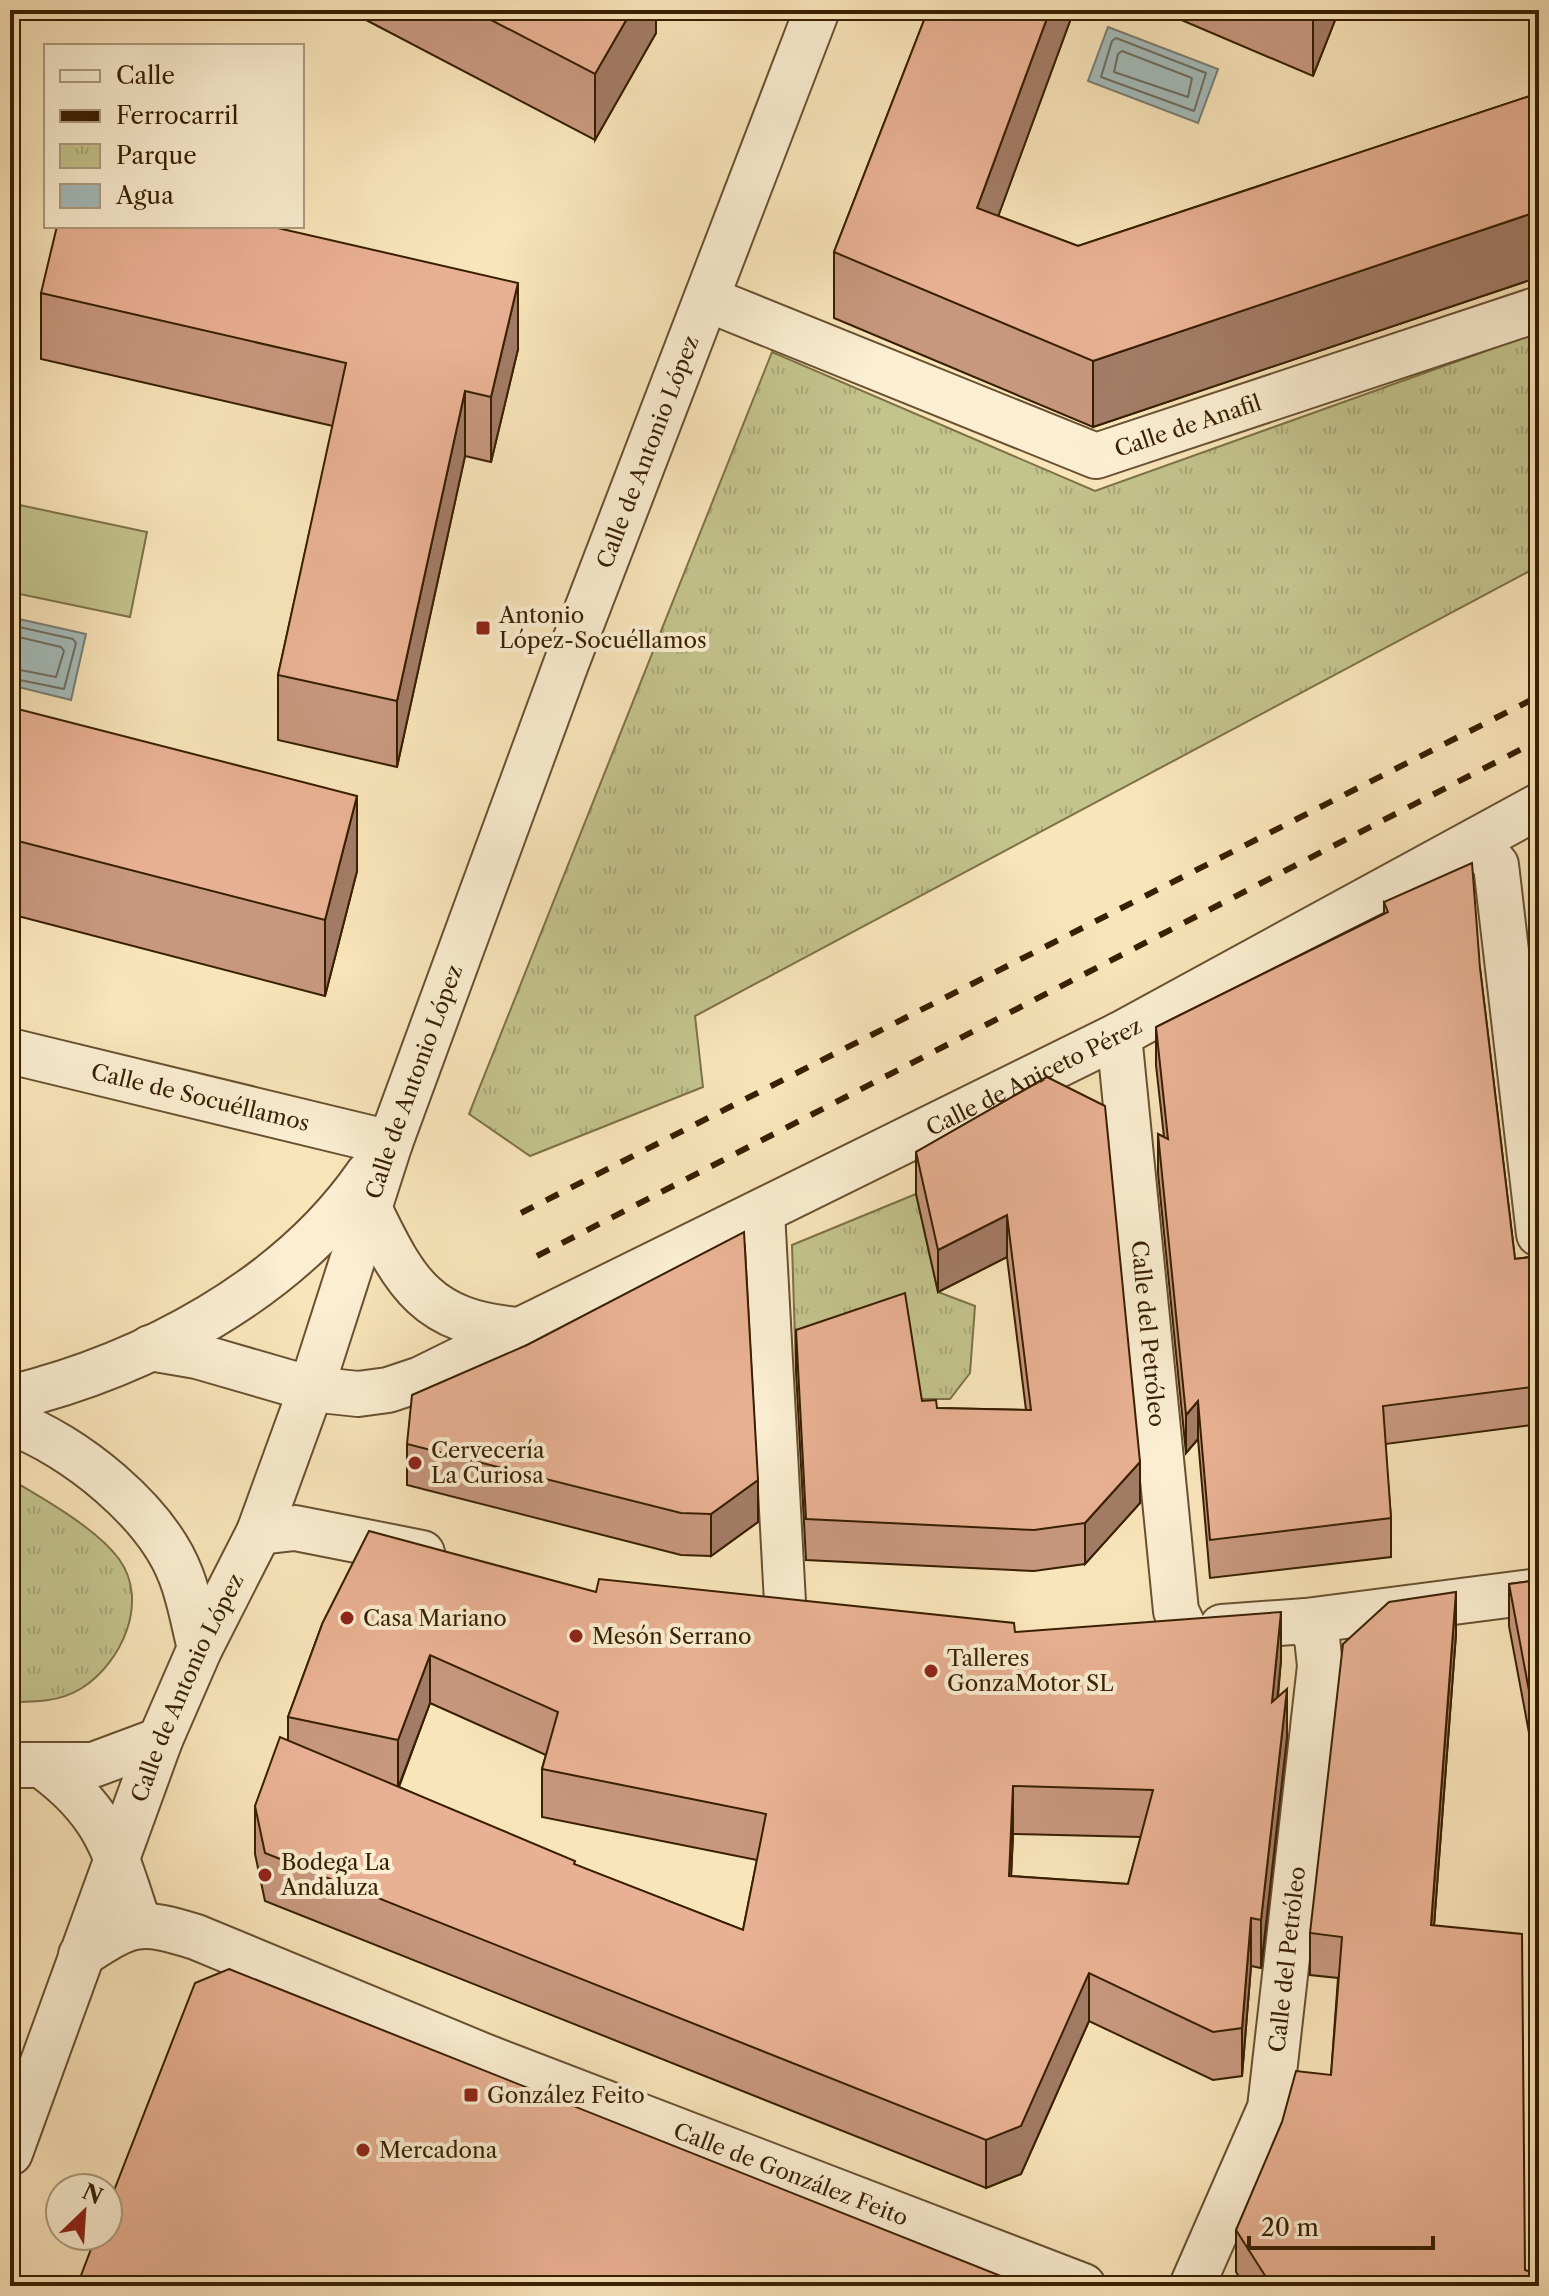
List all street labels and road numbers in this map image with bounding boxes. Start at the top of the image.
street label: Calle de Antonio López [591,332,705,572]
street label: Calle de Anafil [1111,389,1265,463]
street label: Calle de Antonio López [360,961,468,1202]
street label: Calle de Aniceto Pérez [922,1012,1147,1142]
street label: Calle de Socuéllamos [88,1058,312,1137]
street label: Calle del Petróleo [1125,1239,1171,1428]
street label: Calle de Antonio López [126,1569,250,1806]
street label: Calle del Petróleo [1263,1865,1311,2054]
street label: Calle de González Feito [670,2117,912,2232]

